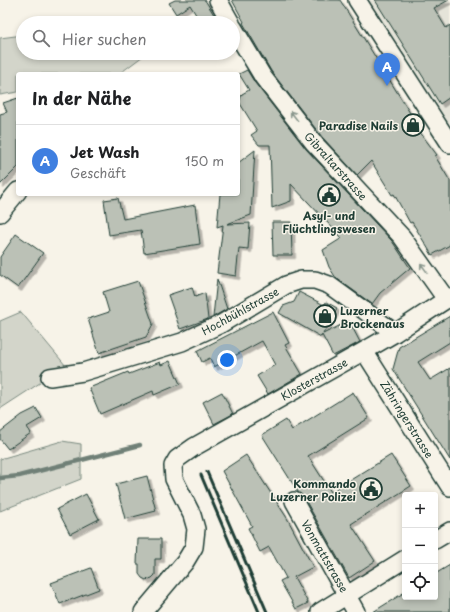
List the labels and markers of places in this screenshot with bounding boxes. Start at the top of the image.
pin: A [374,53,400,86]
shop icon: Paradise Nails [400,112,426,138]
place label: Paradise Nails [319,117,398,134]
public building icon: Asyl- und Flüchtlingswesen [316,182,342,208]
place label: Asyl- und Flüchtlingswesen [283,207,376,237]
place label: Luzerner Brockenaus [340,302,404,332]
shop icon: Luzerner Brockenaus [312,303,338,329]
place label: Kommando Luzerner Polizei [270,475,357,505]
public building icon: Kommando Luzerner Polizei [358,476,384,502]

